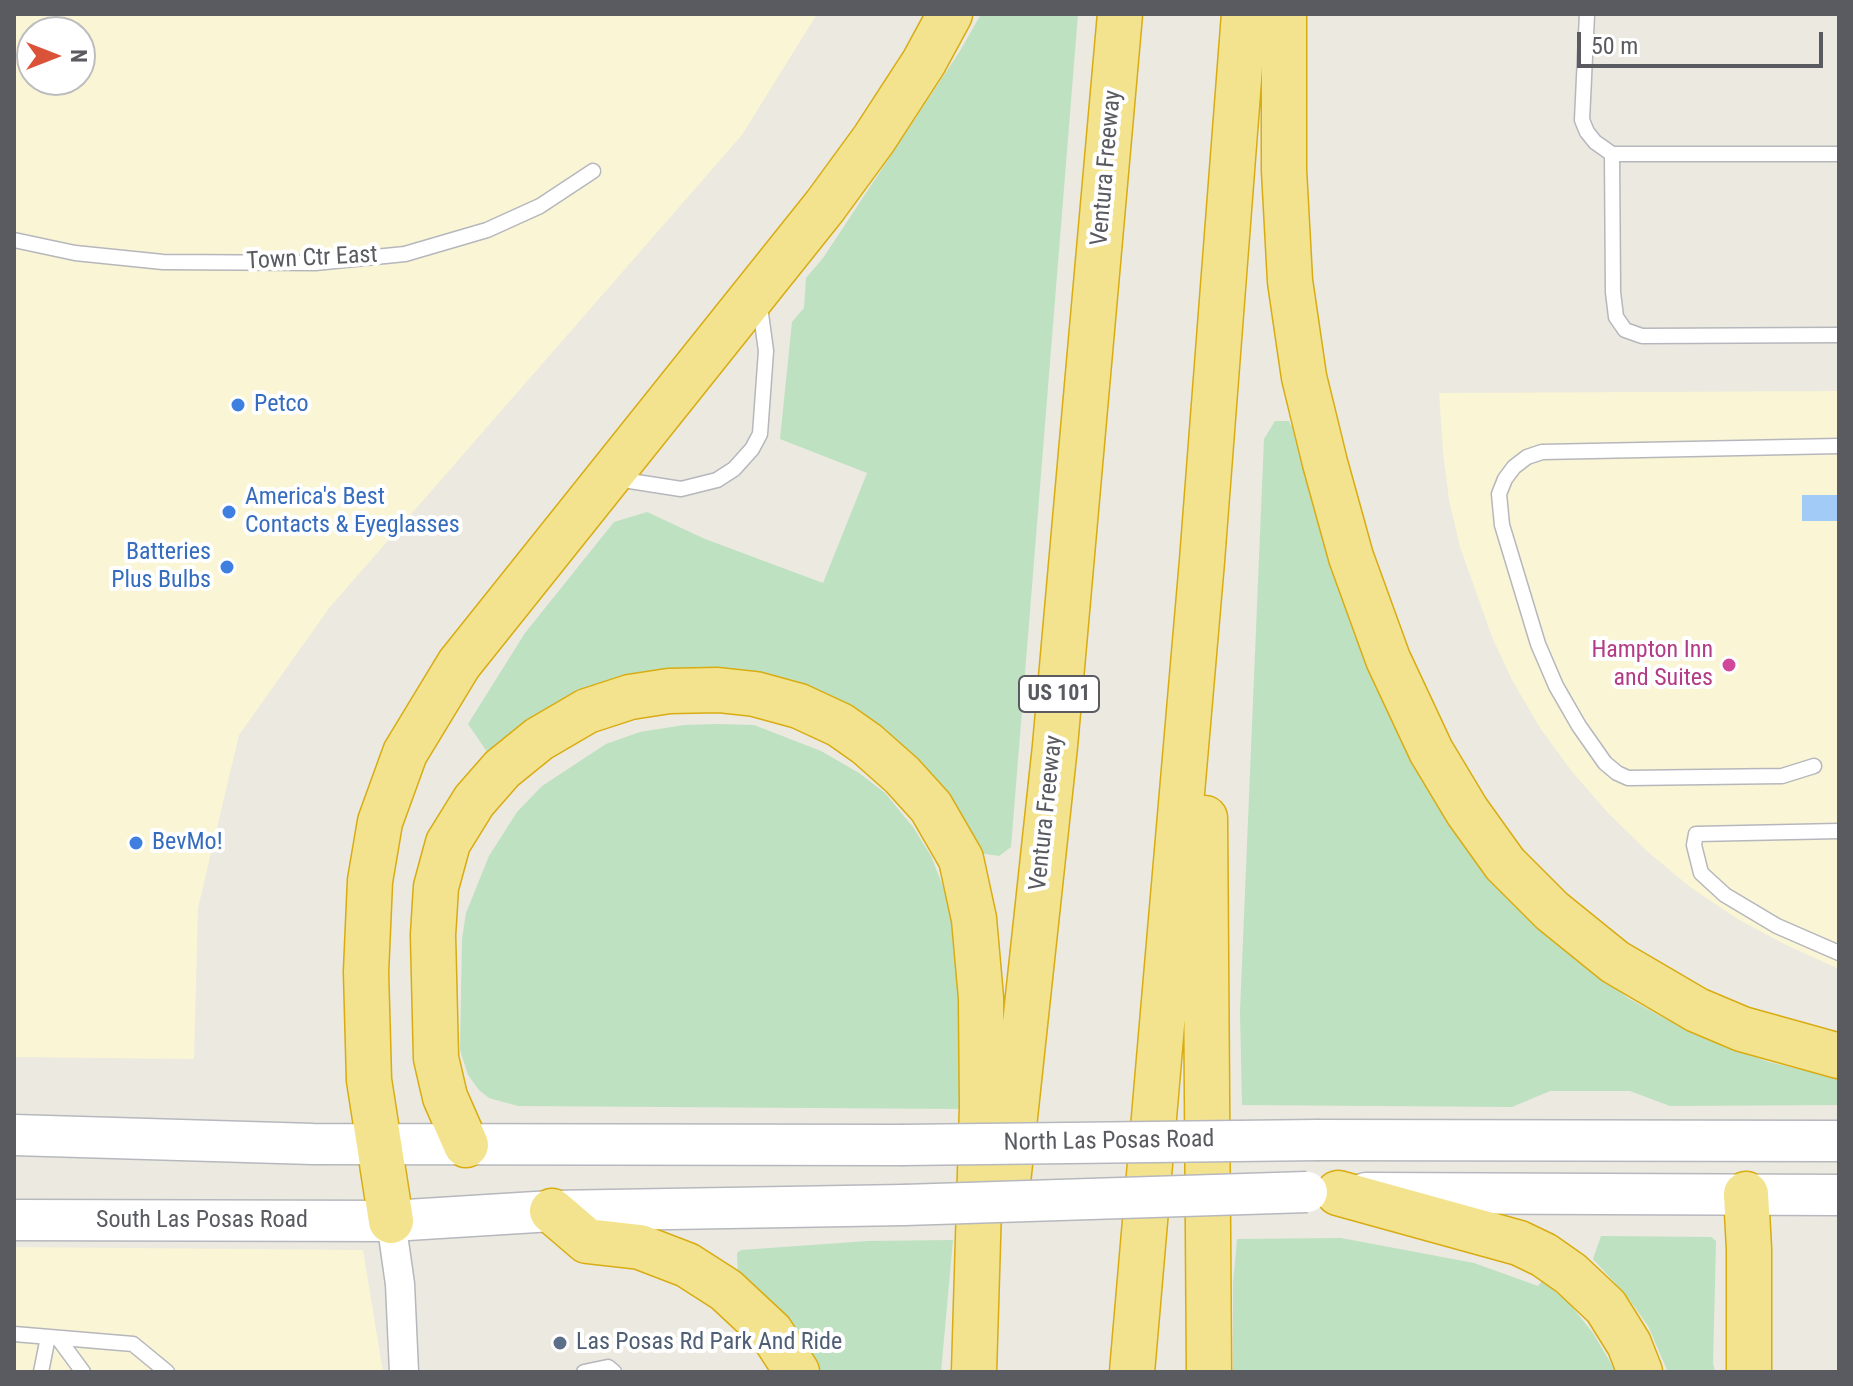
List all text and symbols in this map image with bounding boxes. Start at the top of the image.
north arrow [16,16,96,96]
scale bar [1581,16,1827,66]
text: 50 m [1591,32,1638,60]
text: N [66,49,91,63]
street label: Ventura Freeway [1086,89,1128,247]
street label: Town Ctr East [246,241,378,277]
place label: Petco [254,391,309,419]
marker: Petco [229,396,247,414]
place label: America's Best Contacts & Eyeglasses [245,484,460,540]
marker: America's Best Contacts & Eyeglasses [220,503,238,521]
place label: Batteries Plus Bulbs [111,539,211,595]
marker: Batteries Plus Bulbs [218,558,236,576]
place label: Hampton Inn and Suites [1591,637,1713,693]
marker: Hampton Inn and Suites [1720,656,1738,674]
road number: US 101 [1019,676,1099,712]
street label: Ventura Freeway [1025,734,1069,892]
place label: BevMo! [152,829,223,857]
marker: BevMo! [127,834,145,852]
street label: North Las Posas Road [1003,1126,1215,1158]
street label: South Las Posas Road [96,1207,308,1235]
place label: Las Posas Rd Park And Ride [576,1329,842,1357]
marker: Las Posas Rd Park And Ride [551,1334,569,1352]

